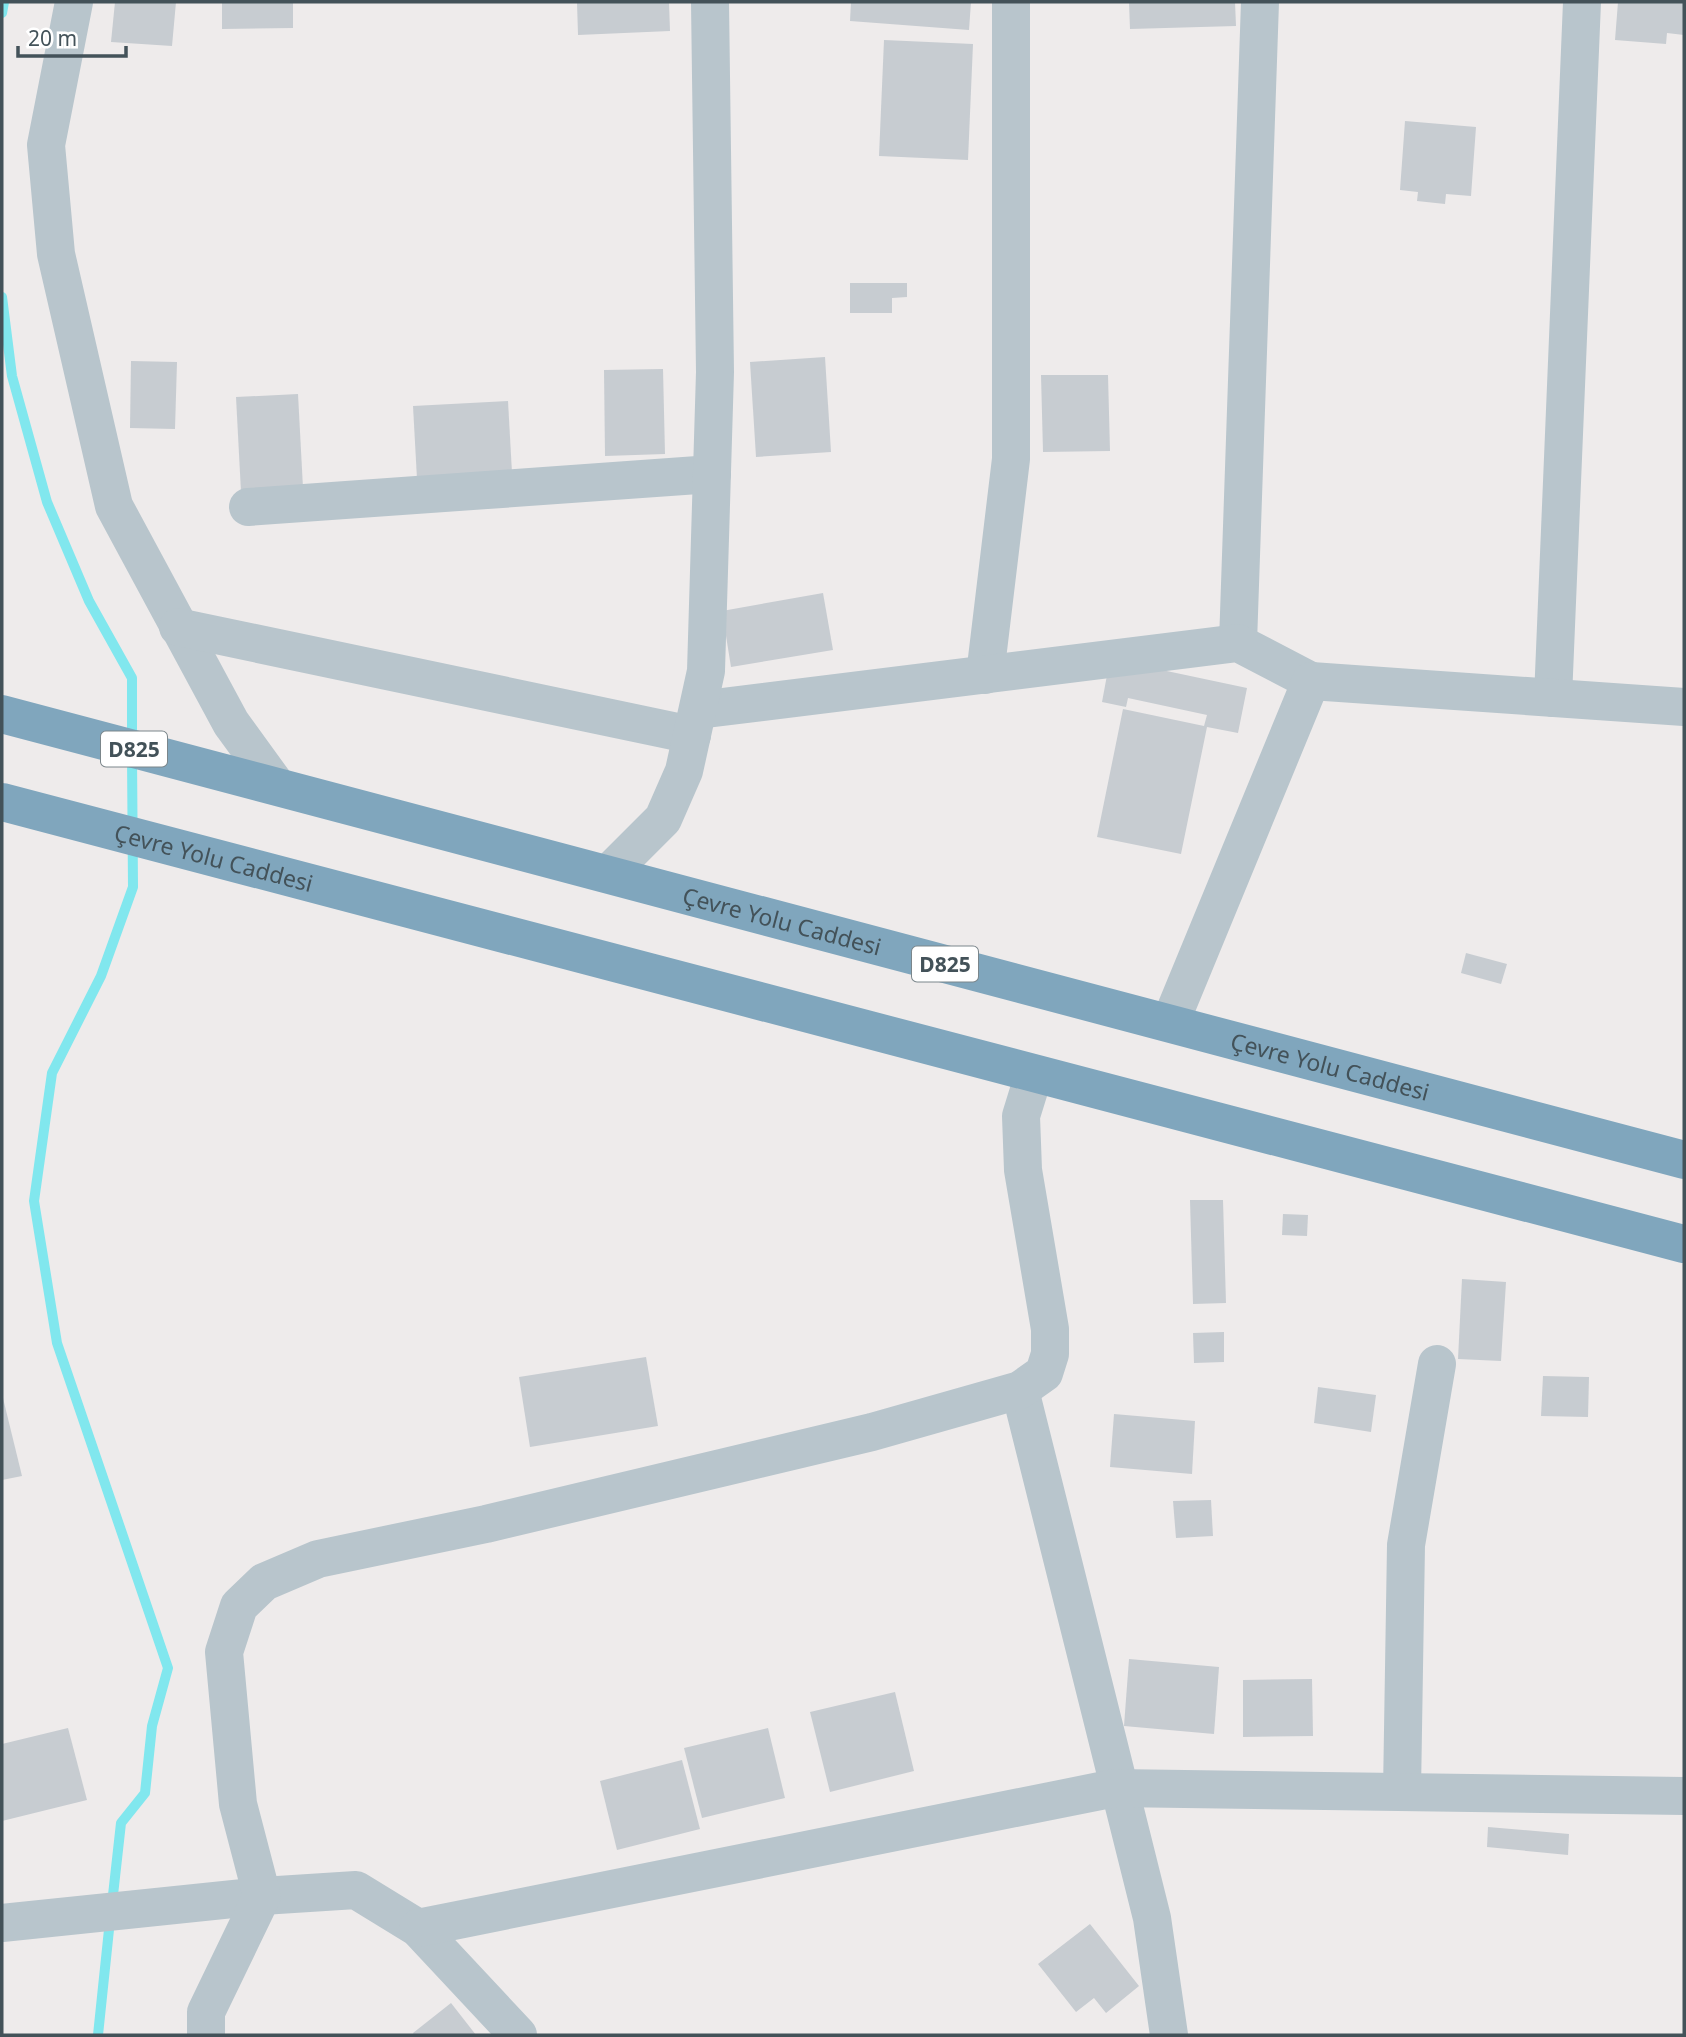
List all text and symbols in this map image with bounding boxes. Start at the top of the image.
scale bar [18,14,126,58]
text: 20 m [28,24,77,52]
road number: D825 [101,732,167,766]
street label: Çevre Yolu Caddesi [111,816,317,899]
street label: Çevre Yolu Caddesi [679,879,885,962]
road number: D825 [912,946,978,982]
street label: Çevre Yolu Caddesi [1227,1024,1433,1108]

